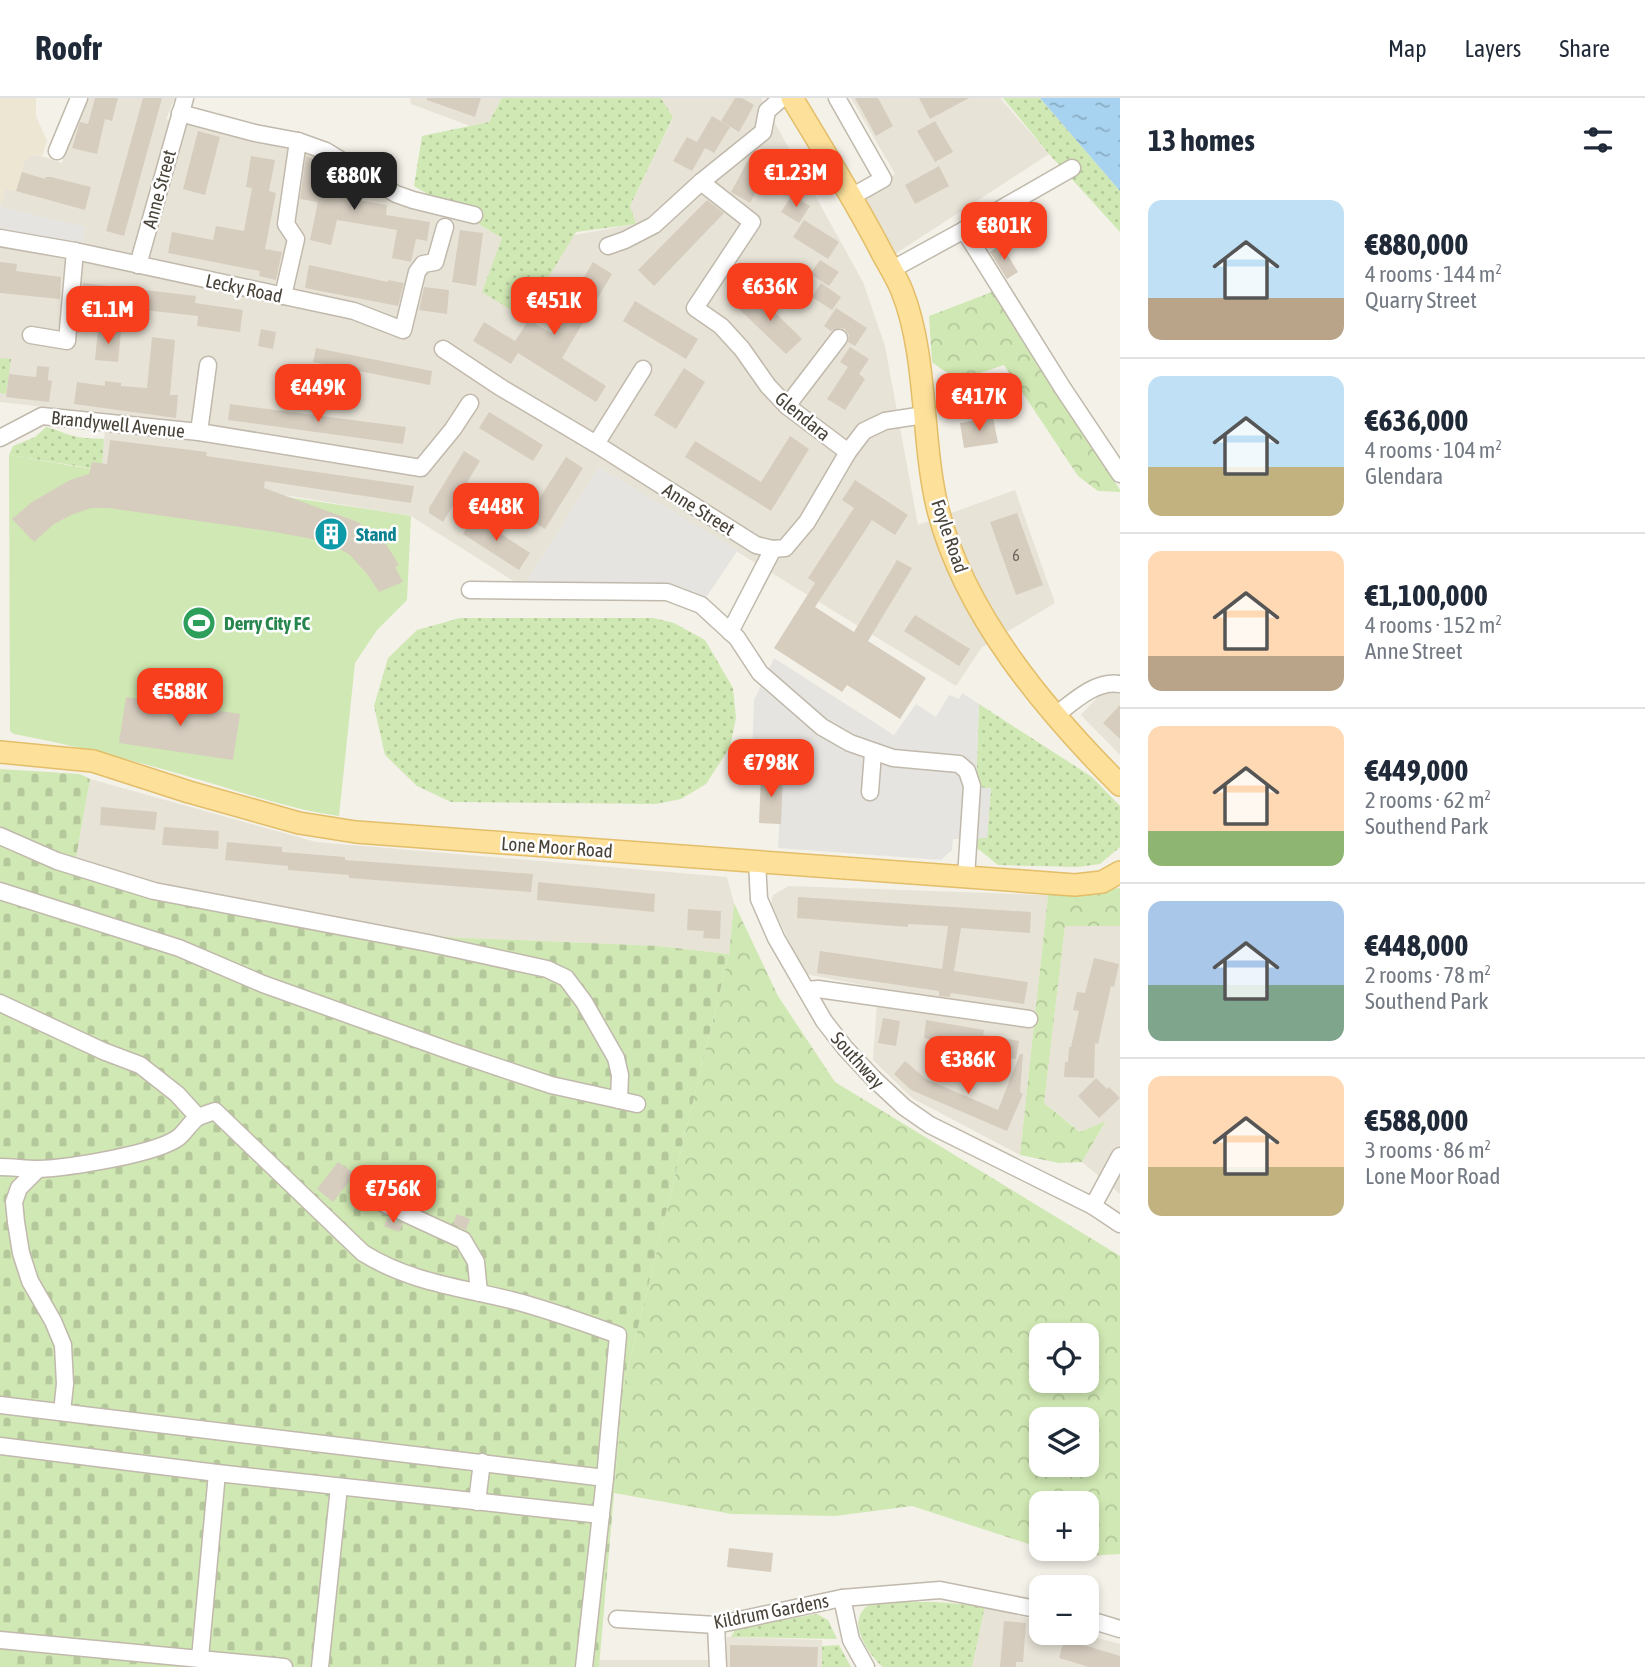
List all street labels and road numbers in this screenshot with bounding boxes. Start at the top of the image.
street label: Anne Street [138,147,180,231]
street label: Lecky Road [204,269,284,307]
street label: Glendara [771,387,835,445]
street label: Brandywell Avenue [50,406,186,442]
street label: Anne Street [659,478,739,540]
street label: Foyle Road [927,496,973,576]
street label: Lone Moor Road [500,832,614,862]
street label: Southway [827,1027,889,1093]
street label: Kildrum Gardens [712,1589,831,1633]

